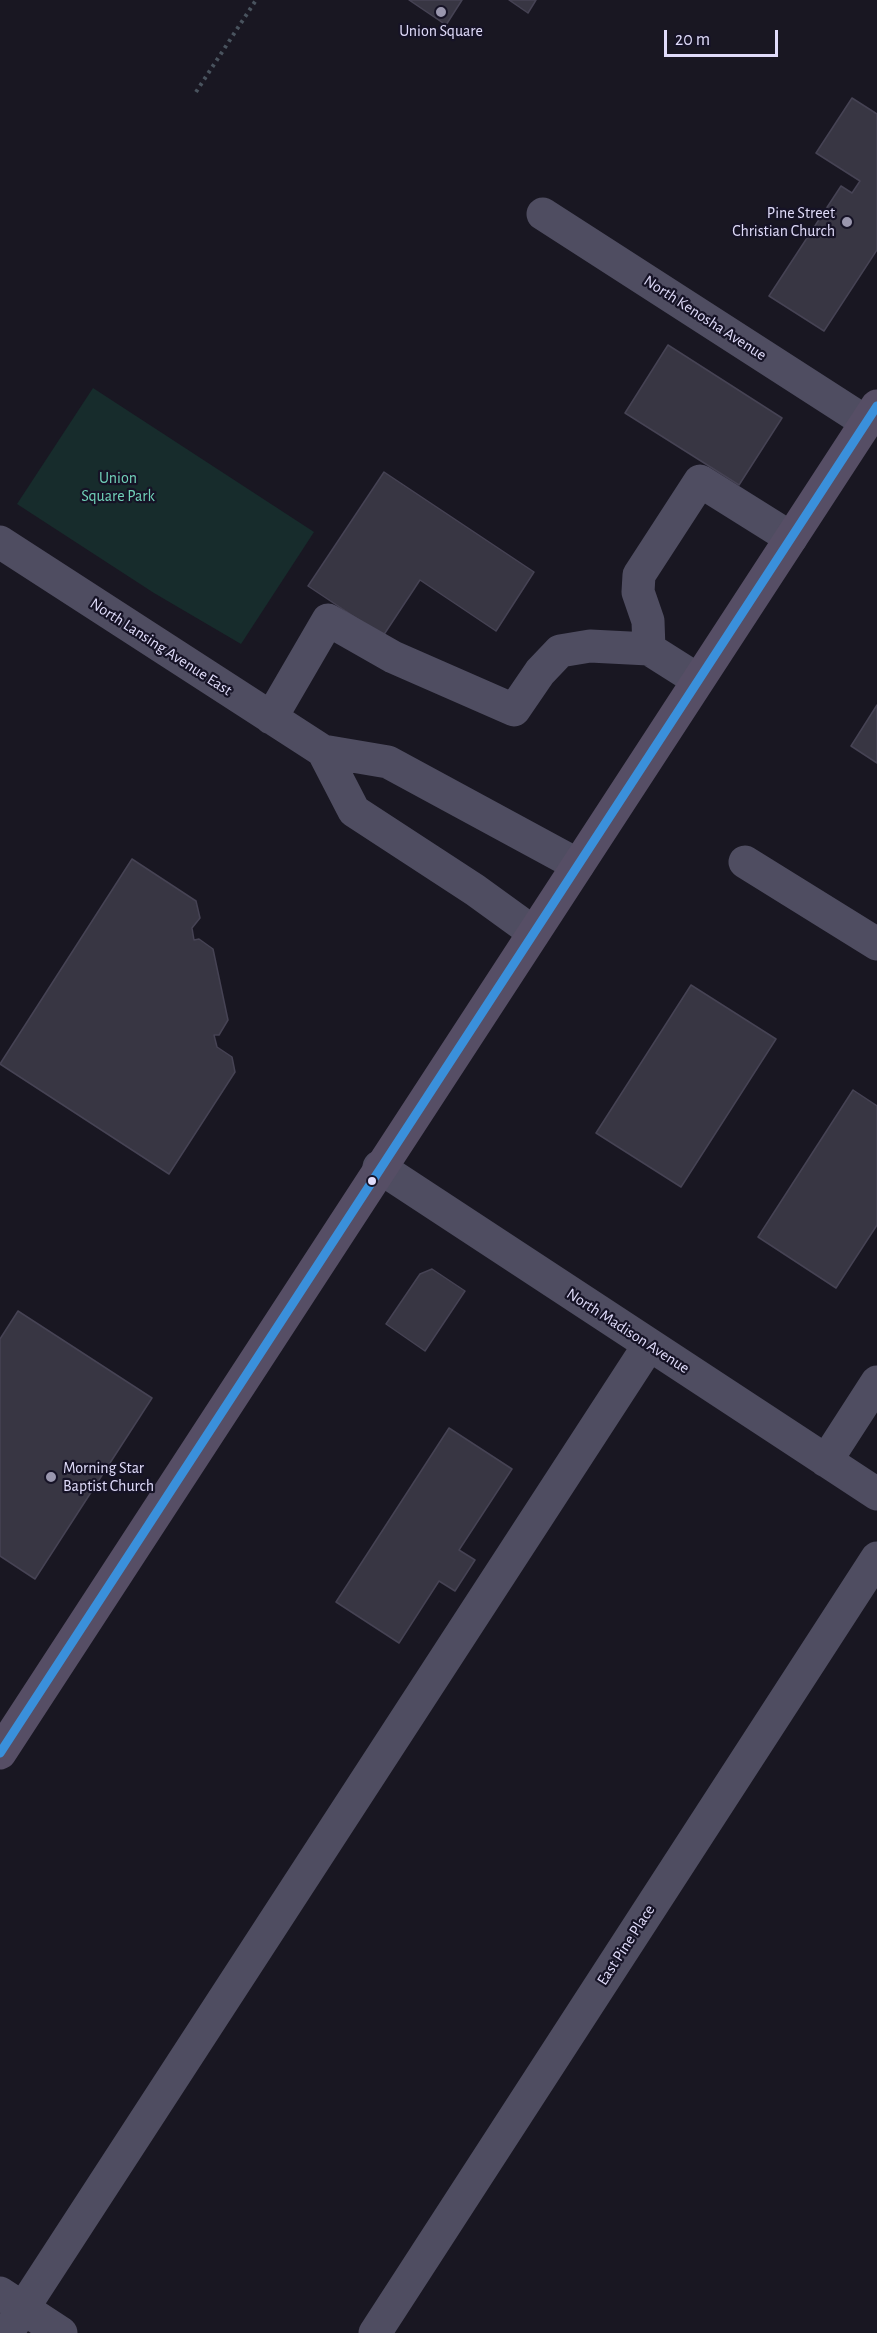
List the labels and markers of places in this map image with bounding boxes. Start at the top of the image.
marker: Union Square [434,5,448,19]
place label: Union Square [399,21,483,41]
place label: Pine Street Christian Church [732,203,835,241]
marker: Pine Street Christian Church [840,215,854,229]
unlabelled marker [366,1175,378,1187]
place label: Morning Star Baptist Church [63,1458,154,1496]
marker: Morning Star Baptist Church [44,1470,58,1484]

